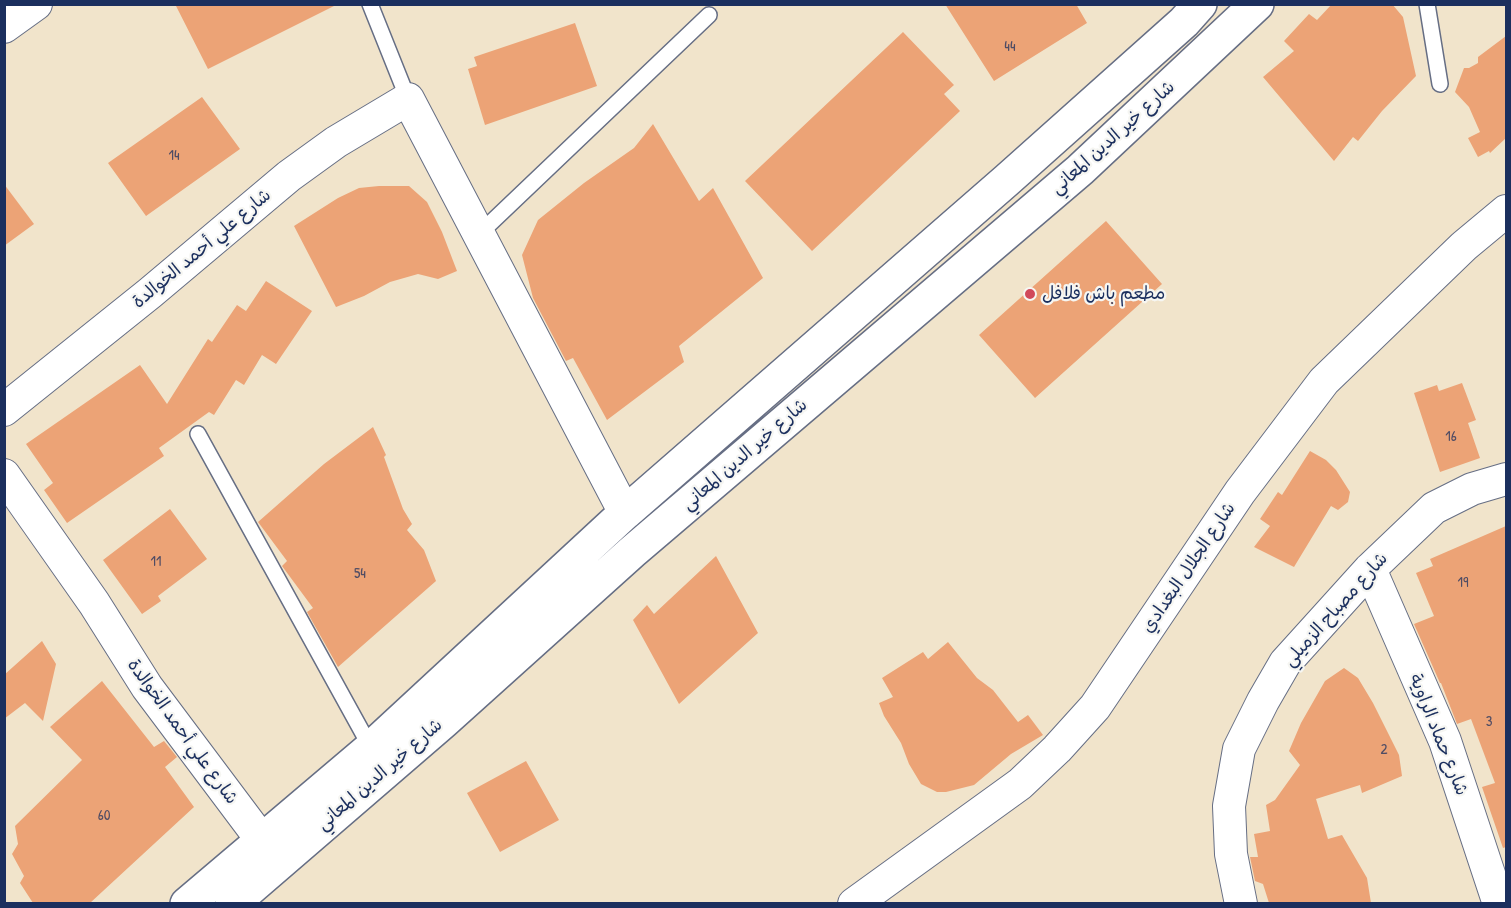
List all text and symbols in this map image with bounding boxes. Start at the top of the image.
house number: 44 [1004,38,1016,56]
street label: شارع خير الدين المعاني [1047,77,1179,199]
house number: 14 [168,147,180,165]
street label: شارع علي أحمد الخوالدة [128,185,276,313]
place label: مطعم باش فلافل [1042,283,1165,305]
marker: مطعم باش فلافل [1023,287,1037,301]
street label: شارع خير الدين المعاني [678,395,812,515]
house number: 16 [1445,428,1457,446]
street label: شارع الجلال البغدادي [1137,499,1241,637]
street label: شارع مصباح الزميلي [1279,549,1393,671]
house number: 11 [151,553,161,571]
house number: 54 [354,565,366,583]
house number: 19 [1458,574,1468,592]
street label: شارع علي أحمد الخوالدة [122,655,242,809]
street label: شارع حماد الراوية [1404,671,1472,799]
house number: 3 [1486,713,1492,731]
street label: شارع خير الدين المعاني [313,715,447,835]
house number: 2 [1380,741,1388,759]
house number: 60 [98,807,110,825]

